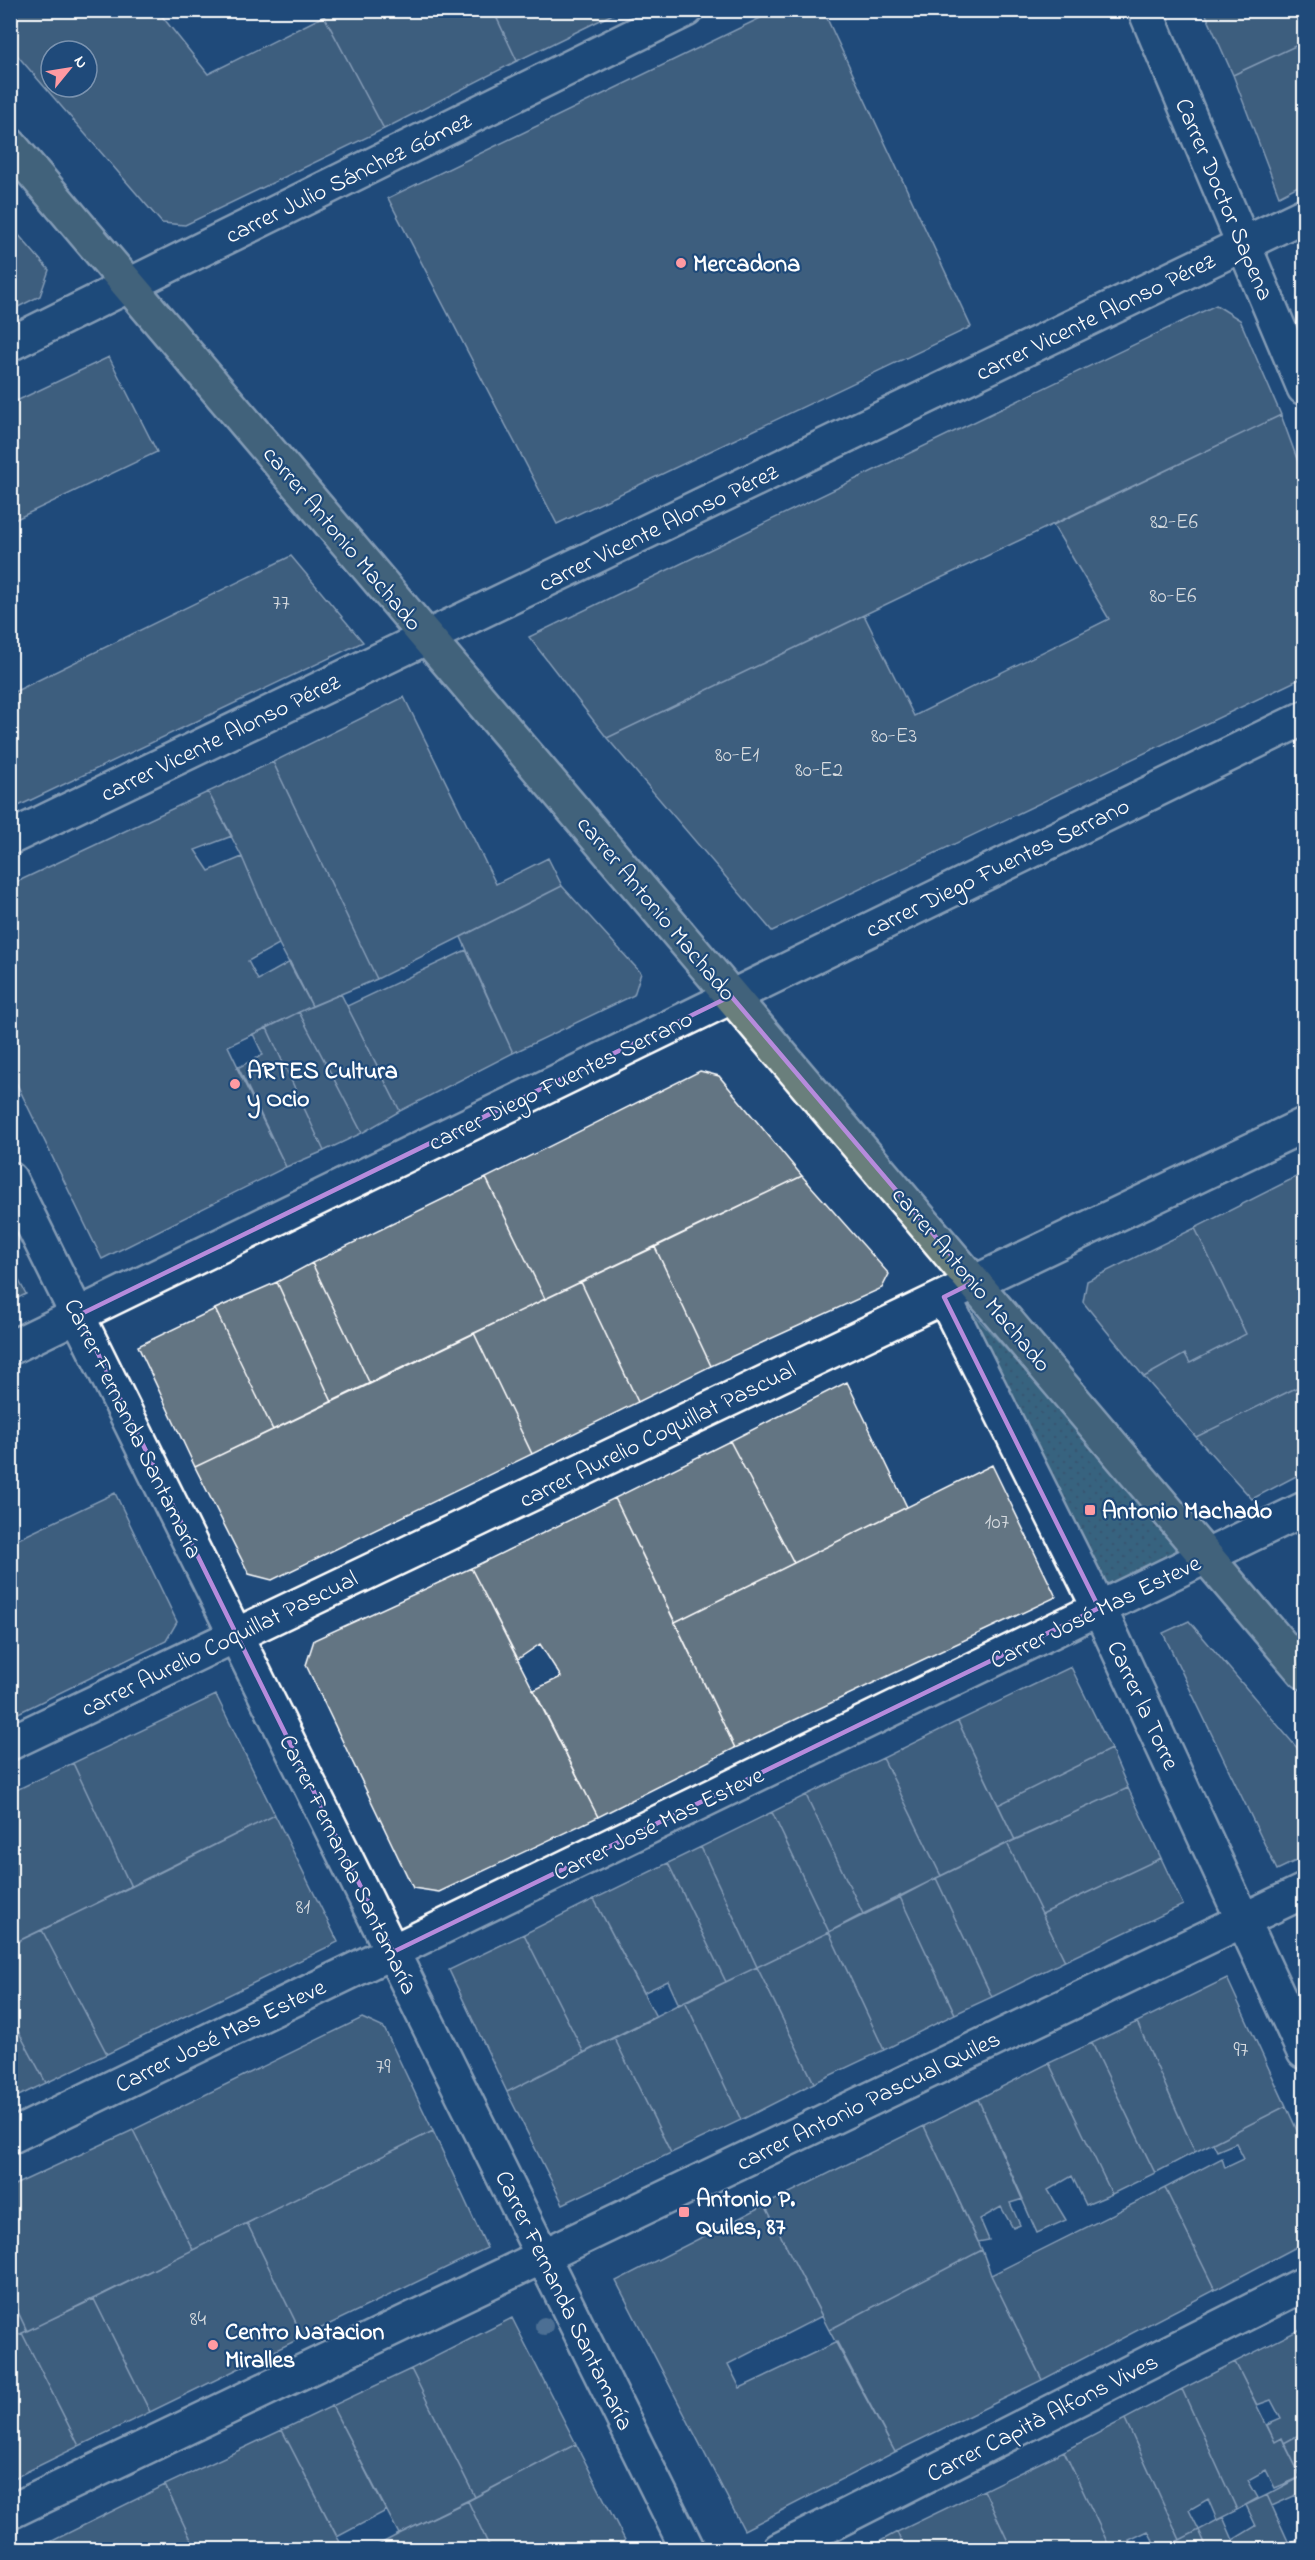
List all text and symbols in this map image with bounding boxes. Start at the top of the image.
north arrow [39,39,99,99]
text: N [67,52,93,73]
street label: Carrer Doctor Sapena [1164,93,1281,307]
street label: carrer Julio Sánchez Gómez [220,104,479,254]
street label: carrer Vicente Alonso Pérez [970,244,1223,392]
place label: Mercadona [693,248,800,283]
marker: Mercadona [674,256,688,270]
street label: carrer Antonio Machado [253,439,429,640]
street label: carrer Vicente Alonso Pérez [533,455,786,603]
house number: 82-E6 [1150,508,1198,538]
house number: 80-E6 [1150,582,1196,612]
house number: 77 [272,589,290,619]
street label: carrer Vicente Alonso Pérez [95,665,348,813]
house number: 80-E3 [871,722,917,752]
house number: 80-E1 [715,741,759,771]
house number: 80-E2 [795,756,843,786]
street label: carrer Diego Fuentes Serrano [860,790,1136,949]
street label: carrer Antonio Machado [567,809,743,1010]
street label: carrer Diego Fuentes Serrano [423,1003,699,1162]
place label: ARTES Cultura y Ocio [247,1055,398,1119]
marker: ARTES Cultura y Ocio [228,1077,242,1091]
street label: carrer Antonio Machado [882,1180,1058,1381]
street label: Carrer Fernanda Santamaría [53,1293,210,1565]
street label: carrer Aurelio Coquillat Pascual [514,1354,802,1519]
place label: Antonio Machado [1102,1495,1272,1530]
marker: Antonio Machado [1083,1503,1097,1517]
house number: 107 [985,1508,1010,1538]
street label: Carrer José Mas Esteve [985,1547,1208,1679]
street label: carrer Aurelio Coquillat Pascual [76,1563,364,1728]
street label: Carrer la Torre [1096,1636,1187,1777]
street label: Carrer Fernanda Santamaría [268,1729,425,2001]
street label: Carrer José Mas Esteve [548,1759,771,1891]
house number: 81 [296,1893,311,1923]
street label: Carrer José Mas Esteve [110,1971,333,2103]
street label: carrer Antonio Pascual Quiles [731,2023,1007,2182]
house number: 97 [1234,2036,1249,2066]
house number: 79 [376,2053,391,2083]
street label: Carrer Fernanda Santamaría [484,2165,641,2437]
place label: Antonio P. Quiles, 87 [696,2183,795,2246]
marker: Antonio P. Quiles, 87 [677,2205,691,2219]
house number: 84 [190,2305,207,2335]
place label: Centro Natacion Miralles [225,2316,384,2379]
marker: Centro Natacion Miralles [206,2338,220,2352]
street label: Carrer Capità Alfons Vives [921,2346,1165,2493]

